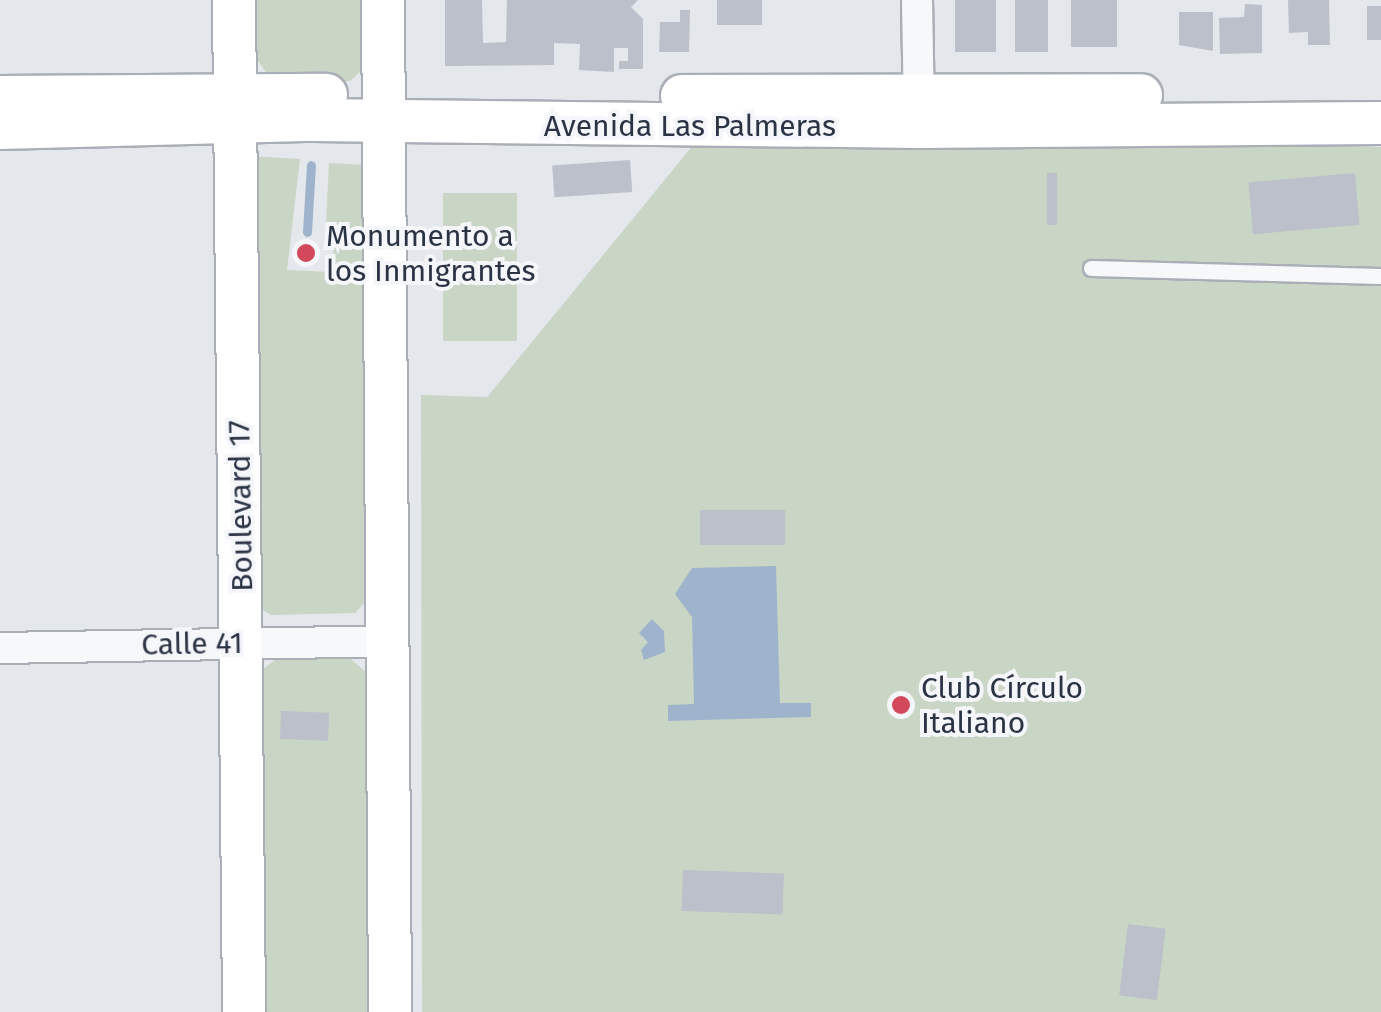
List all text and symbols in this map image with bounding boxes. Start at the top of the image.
street label: Avenida Las Palmeras [544,108,836,144]
place label: Monumento a los Inmigrantes [326,218,535,288]
marker: Monumento a los Inmigrantes [295,242,317,264]
street label: Boulevard 17 [222,420,260,592]
street label: Calle 41 [141,625,243,663]
place label: Club Círculo Italiano [921,670,1083,740]
marker: Club Círculo Italiano [890,694,912,716]

